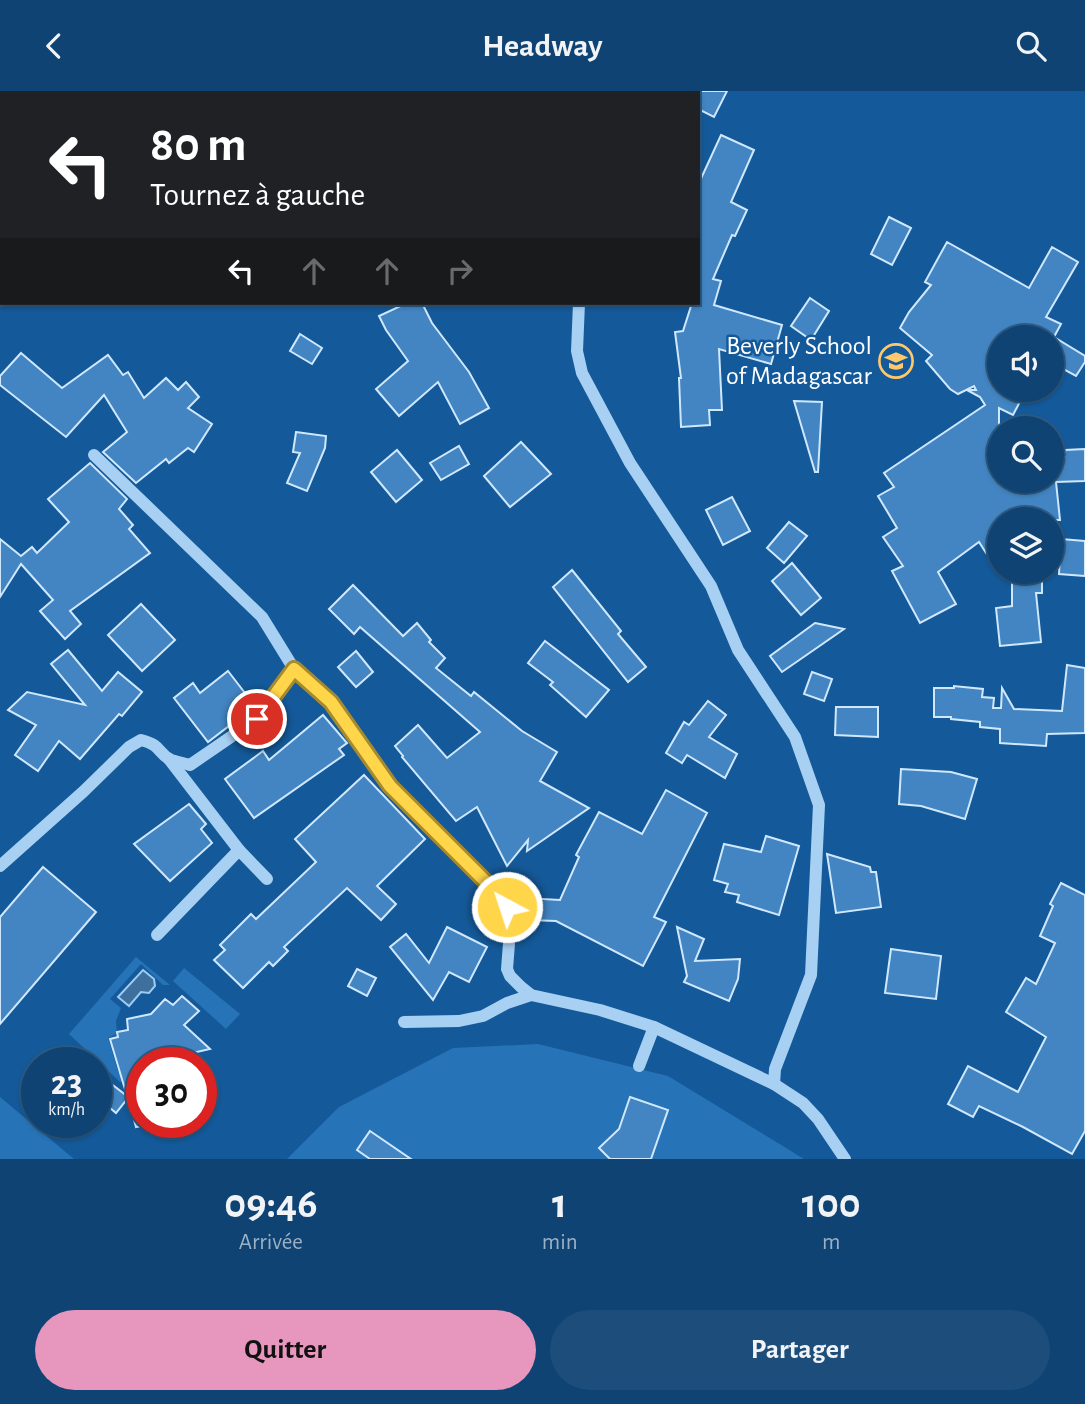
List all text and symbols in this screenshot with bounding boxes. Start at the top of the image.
icon: back [35,27,73,65]
icon: search [1012,27,1050,65]
text: Headway [482,30,603,62]
icon: left [35,119,126,210]
text: 80 m [150,121,247,170]
text: Tournez à gauche [150,179,365,211]
icon: left [222,252,260,290]
icon: ahead [295,252,333,290]
icon: ahead [368,252,406,290]
icon: right [441,252,479,290]
map controls [987,325,1064,584]
button: sound [987,325,1064,402]
place label: Beverly School of Madagascar [726,333,873,389]
school or university icon: Beverly School of Madagascar [877,342,915,380]
button: search [987,416,1064,493]
button: layers [987,507,1064,584]
pin [227,689,287,749]
icon: arrive [238,700,276,738]
position arrow [470,870,544,944]
speed limit sign: 30 [126,1047,217,1138]
text: 23 [51,1066,82,1101]
text: km/h [48,1101,85,1119]
text: 09:46 [224,1183,317,1225]
text: 1 [552,1183,567,1225]
text: 100 [802,1183,861,1225]
text: Arrivée [239,1231,303,1254]
text: min [542,1231,578,1254]
text: m [822,1231,840,1254]
button: Quitter [35,1310,536,1390]
button: Partager [550,1310,1050,1390]

